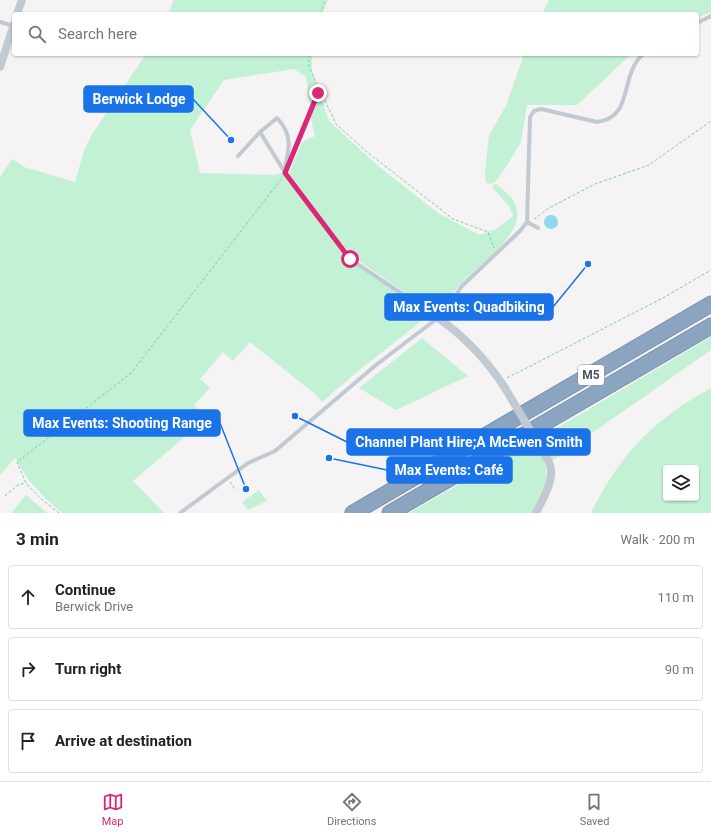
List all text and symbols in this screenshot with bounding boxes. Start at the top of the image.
search box [12,12,699,56]
icon: search [26,23,48,45]
text: Search here [58,25,137,43]
route end [309,84,327,102]
callout: Berwick Lodge [84,86,193,112]
text: Berwick Lodge [93,91,186,107]
route start [341,250,359,268]
callout: Max Events: Quadbiking [385,294,553,320]
text: Max Events: Quadbiking [393,299,545,315]
road number: M5 [578,365,604,385]
callout: Max Events: Shooting Range [24,410,220,436]
text: Max Events: Shooting Range [32,415,212,431]
callout: Channel Plant Hire;A McEwen Smith [347,429,590,455]
text: Channel Plant Hire;A McEwen Smith [355,434,583,450]
callout: Max Events: Café [387,457,512,483]
text: Max Events: Café [395,462,504,478]
map controls [663,465,699,501]
button: layers [663,465,699,501]
text: 3 min [16,529,59,549]
text: Walk · 200 m [620,532,695,547]
text: Continue [55,581,116,599]
icon: ahead [17,586,39,608]
text: 110 m [657,590,694,605]
text: Berwick Drive [55,599,133,614]
icon: right [17,658,39,680]
text: Turn right [55,660,121,678]
text: 90 m [665,662,694,677]
icon: arrive [17,730,39,752]
text: Arrive at destination [55,732,192,750]
tab: Map [102,791,124,828]
tab: Directions [327,791,376,828]
tab: Saved [580,791,609,828]

